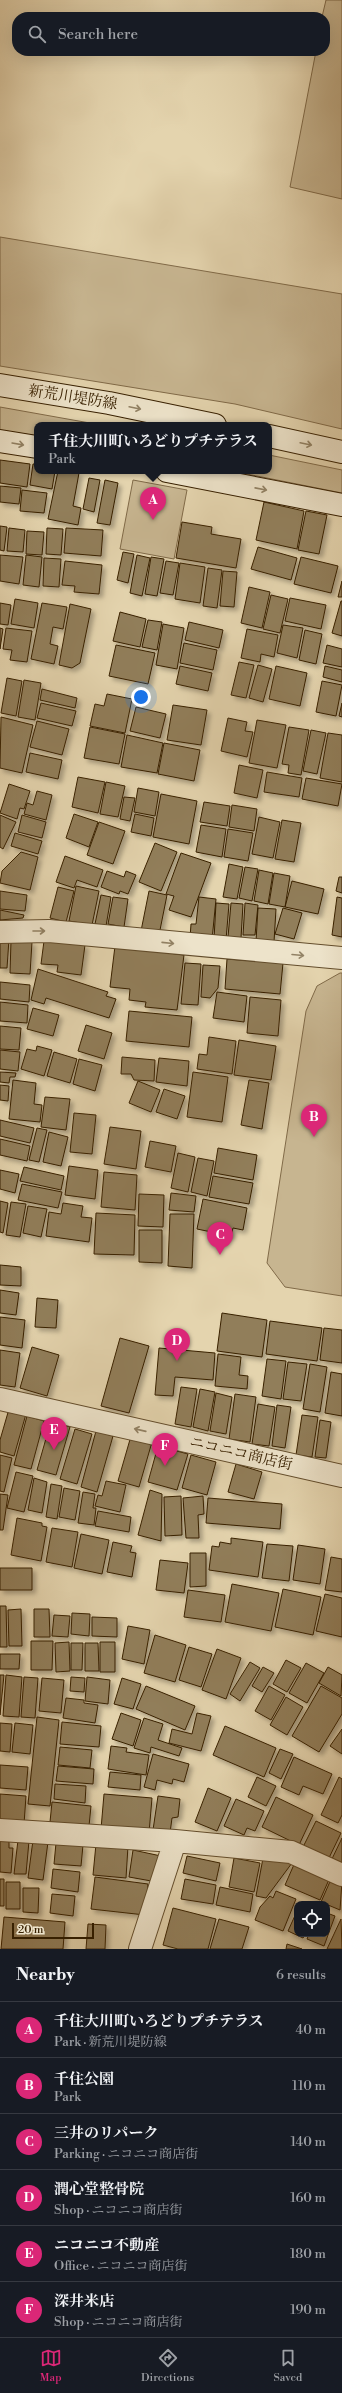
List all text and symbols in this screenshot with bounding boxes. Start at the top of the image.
search box [12,12,330,56]
icon: search [26,23,48,45]
text: Search here [58,25,138,44]
street label: 新荒川堤防線 [27,381,119,414]
one-way arrow [128,405,141,413]
popup [34,422,272,474]
text: 千住大川町いろどりプチテラス [48,432,258,451]
one-way arrow [12,440,25,448]
one-way arrow [299,440,312,448]
text: Park [48,451,75,467]
one-way arrow [254,485,267,493]
pin: A [140,487,166,520]
your location [131,687,151,707]
one-way arrow [32,927,45,935]
one-way arrow [161,939,174,946]
one-way arrow [291,952,304,959]
pin: B [301,1104,327,1137]
pin: C [207,1222,233,1255]
pin: D [164,1328,190,1361]
pin: E [41,1417,67,1450]
one-way arrow [134,1425,147,1433]
street label: ニコニコ商店街 [188,1432,294,1475]
pin: F [152,1433,178,1466]
map controls [294,1901,330,1937]
button: locate [294,1901,330,1937]
scale bar [12,1921,94,1940]
text: 20 m [18,1923,43,1937]
text: Nearby [16,1964,75,1986]
text: 6 results [276,1967,326,1983]
text: 千住大川町いろどりプチテラス [54,2012,264,2031]
text: A [24,2022,34,2038]
text: 40 m [296,2022,326,2038]
text: Park · 新荒川堤防線 [54,2034,167,2050]
text: 千住公園 [54,2070,114,2089]
text: B [24,2078,34,2094]
text: 110 m [292,2078,326,2094]
text: Park [54,2089,81,2105]
text: 三井のリパーク [54,2124,159,2143]
text: C [24,2134,34,2150]
text: 140 m [290,2134,326,2150]
text: Parking · ニコニコ商店街 [54,2146,198,2162]
text: 潤心堂整骨院 [54,2180,144,2199]
text: D [24,2190,34,2206]
text: 160 m [290,2190,326,2206]
text: Shop · ニコニコ商店街 [54,2202,183,2218]
text: ニコニコ不動産 [54,2236,159,2255]
text: E [24,2246,34,2262]
text: 180 m [290,2246,326,2262]
text: Office · ニコニコ商店街 [54,2258,187,2274]
text: 深井米店 [54,2292,114,2311]
text: F [24,2302,34,2318]
text: 190 m [290,2302,326,2318]
text: Shop · ニコニコ商店街 [54,2314,183,2330]
tab: Map [40,2347,62,2385]
tab: Directions [141,2347,194,2385]
tab: Saved [273,2347,302,2385]

